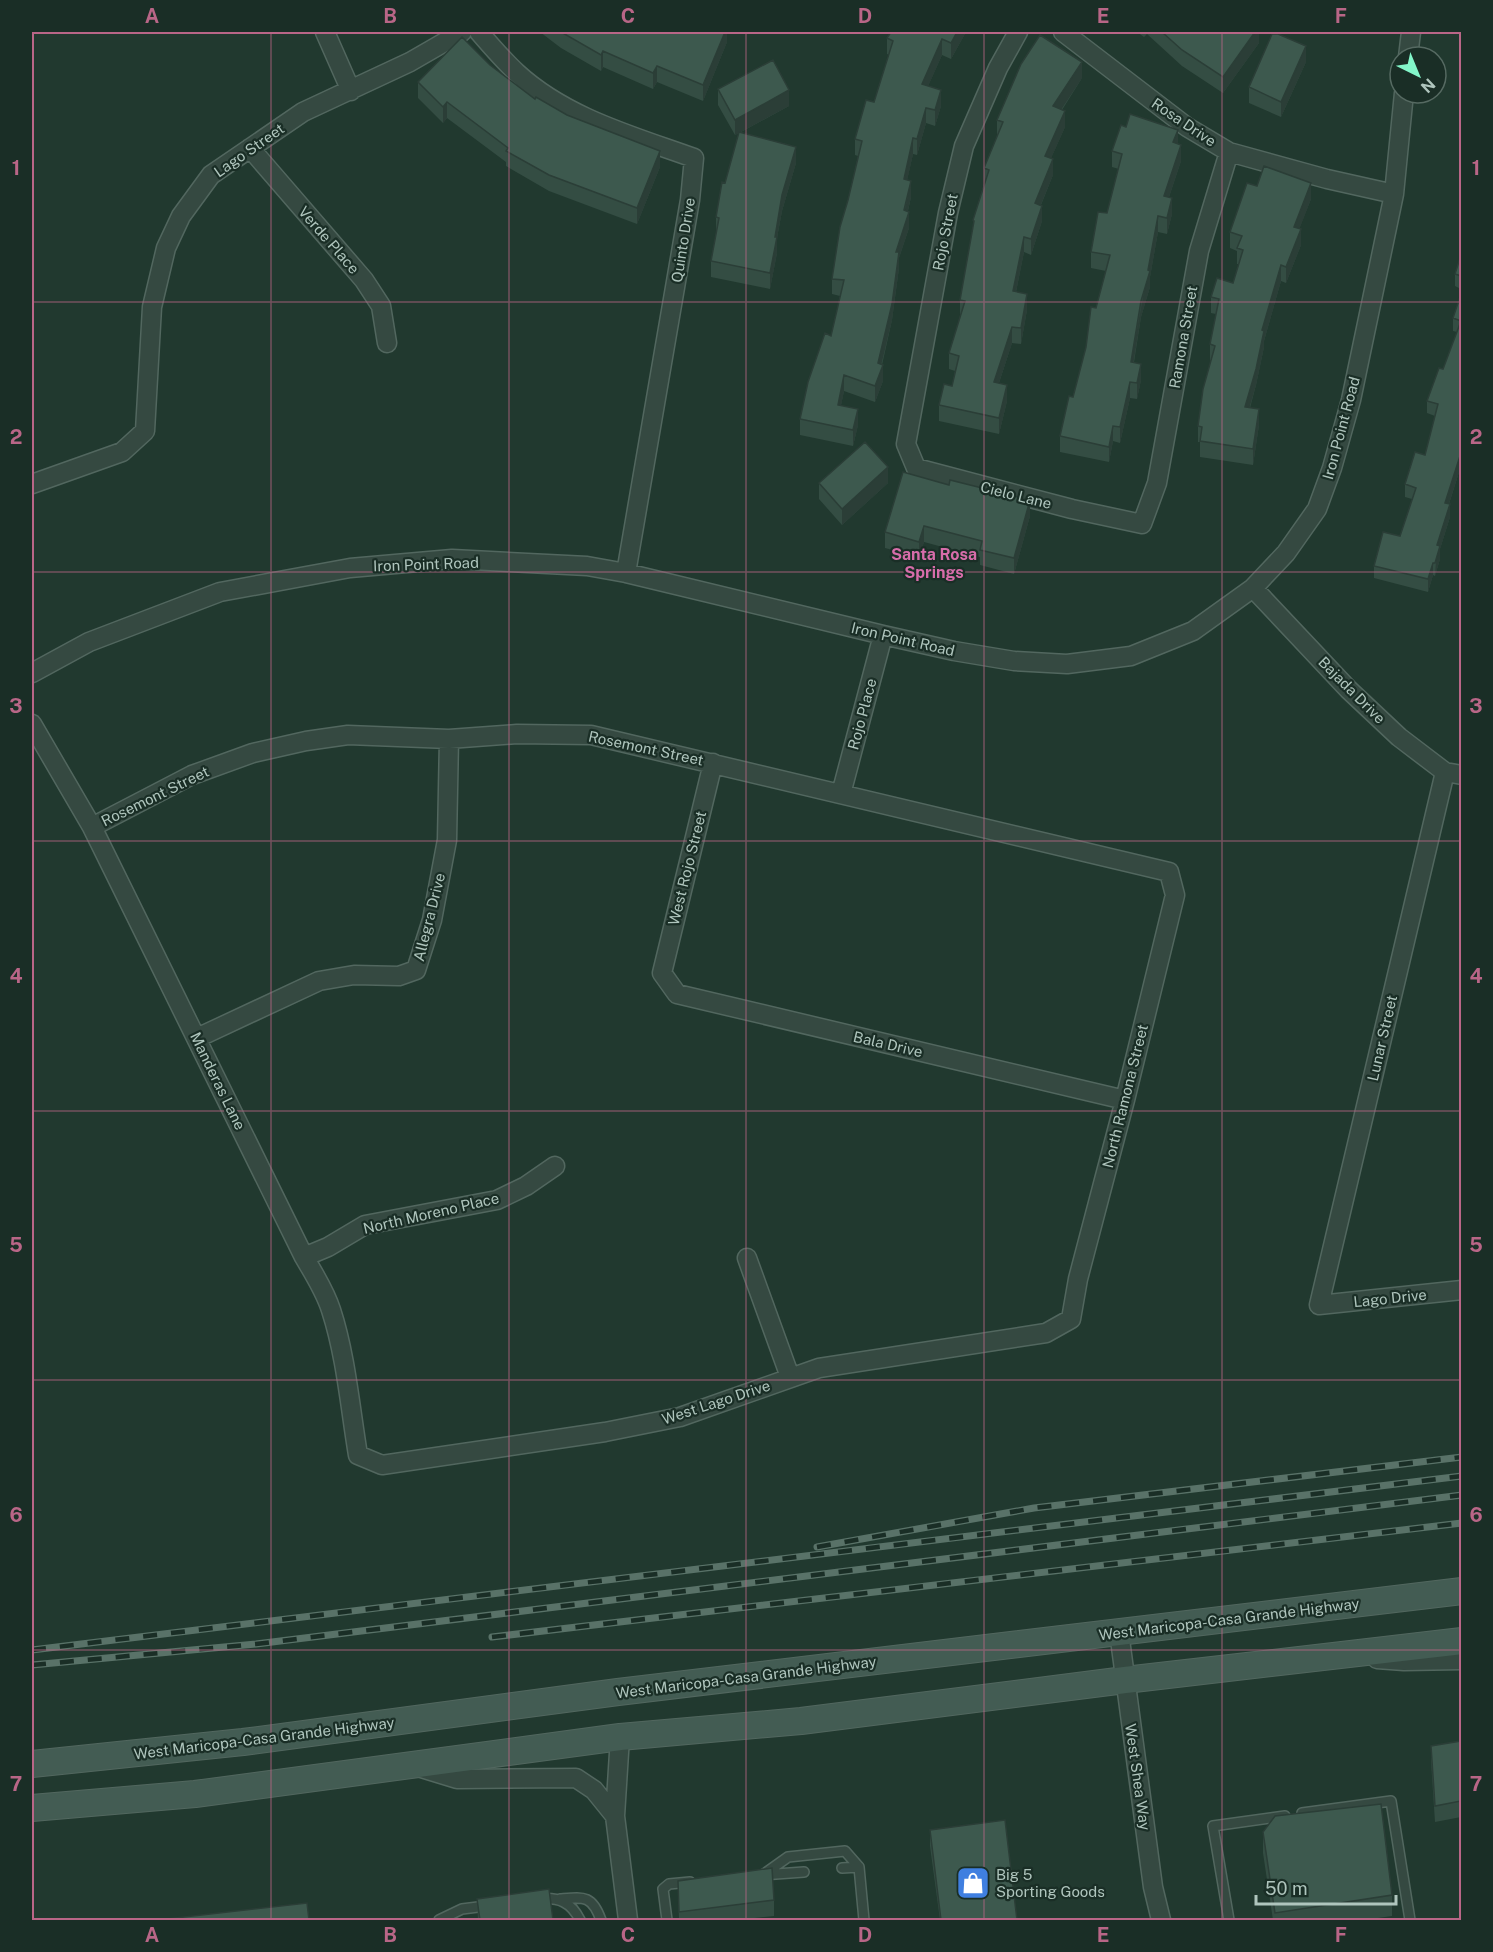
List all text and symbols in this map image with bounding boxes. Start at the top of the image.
text: A [145,4,159,28]
text: B [383,4,397,28]
text: C [621,4,635,28]
text: D [858,4,872,28]
text: E [1097,4,1109,28]
text: F [1335,4,1347,28]
north arrow [1388,45,1448,105]
text: N [1417,74,1439,97]
street label: Rosa Drive [1149,94,1219,150]
street label: Lago Street [211,120,287,180]
text: 1 [12,156,20,180]
text: 1 [1472,156,1480,180]
street label: Rojo Street [929,192,961,272]
street label: Quinto Drive [668,196,698,284]
street label: Verde Place [295,203,363,277]
street label: Ramona Street [1166,284,1200,390]
street label: Iron Point Road [1319,375,1363,481]
text: 2 [10,425,22,449]
text: 2 [1470,425,1482,449]
street label: Cielo Lane [979,478,1053,512]
district label: Santa Rosa Springs [891,545,977,582]
street label: Iron Point Road [373,554,479,574]
street label: Iron Point Road [850,619,956,659]
street label: Bajada Drive [1315,653,1389,727]
street label: Rojo Place [844,676,880,752]
text: 3 [9,694,23,718]
text: 3 [1469,694,1483,718]
street label: Rosemont Street [587,727,705,769]
street label: Rosemont Street [98,763,212,829]
street label: West Rojo Street [665,809,709,927]
street label: Allegra Drive [410,871,448,963]
text: 4 [9,964,23,988]
text: 4 [1469,964,1483,988]
street label: Lunar Street [1364,993,1400,1083]
street label: North Ramona Street [1099,1022,1151,1170]
street label: Bala Drive [852,1028,924,1060]
street label: Manderas Lane [187,1029,249,1133]
street label: North Moreno Place [361,1189,501,1237]
text: 5 [9,1233,23,1257]
text: 5 [1469,1233,1483,1257]
street label: Lago Drive [1352,1286,1428,1310]
street label: West Lago Drive [660,1377,772,1427]
text: 6 [9,1503,23,1527]
text: 6 [1469,1503,1483,1527]
street label: West Maricopa-Casa Grande Highway [1098,1595,1360,1643]
street label: West Maricopa-Casa Grande Highway [615,1653,877,1701]
street label: West Maricopa-Casa Grande Highway [133,1714,395,1762]
street label: West Shea Way [1122,1723,1154,1831]
text: 7 [10,1772,22,1796]
text: 7 [1470,1772,1482,1796]
shop icon: Big 5 Sporting Goods [955,1865,991,1901]
place label: Big 5 Sporting Goods [996,1866,1105,1900]
scale bar [1256,1868,1396,1906]
text: 50 m [1265,1878,1308,1899]
text: A [145,1923,159,1947]
text: B [383,1923,397,1947]
text: C [621,1923,635,1947]
text: D [858,1923,872,1947]
text: E [1097,1923,1109,1947]
text: F [1335,1923,1347,1947]

